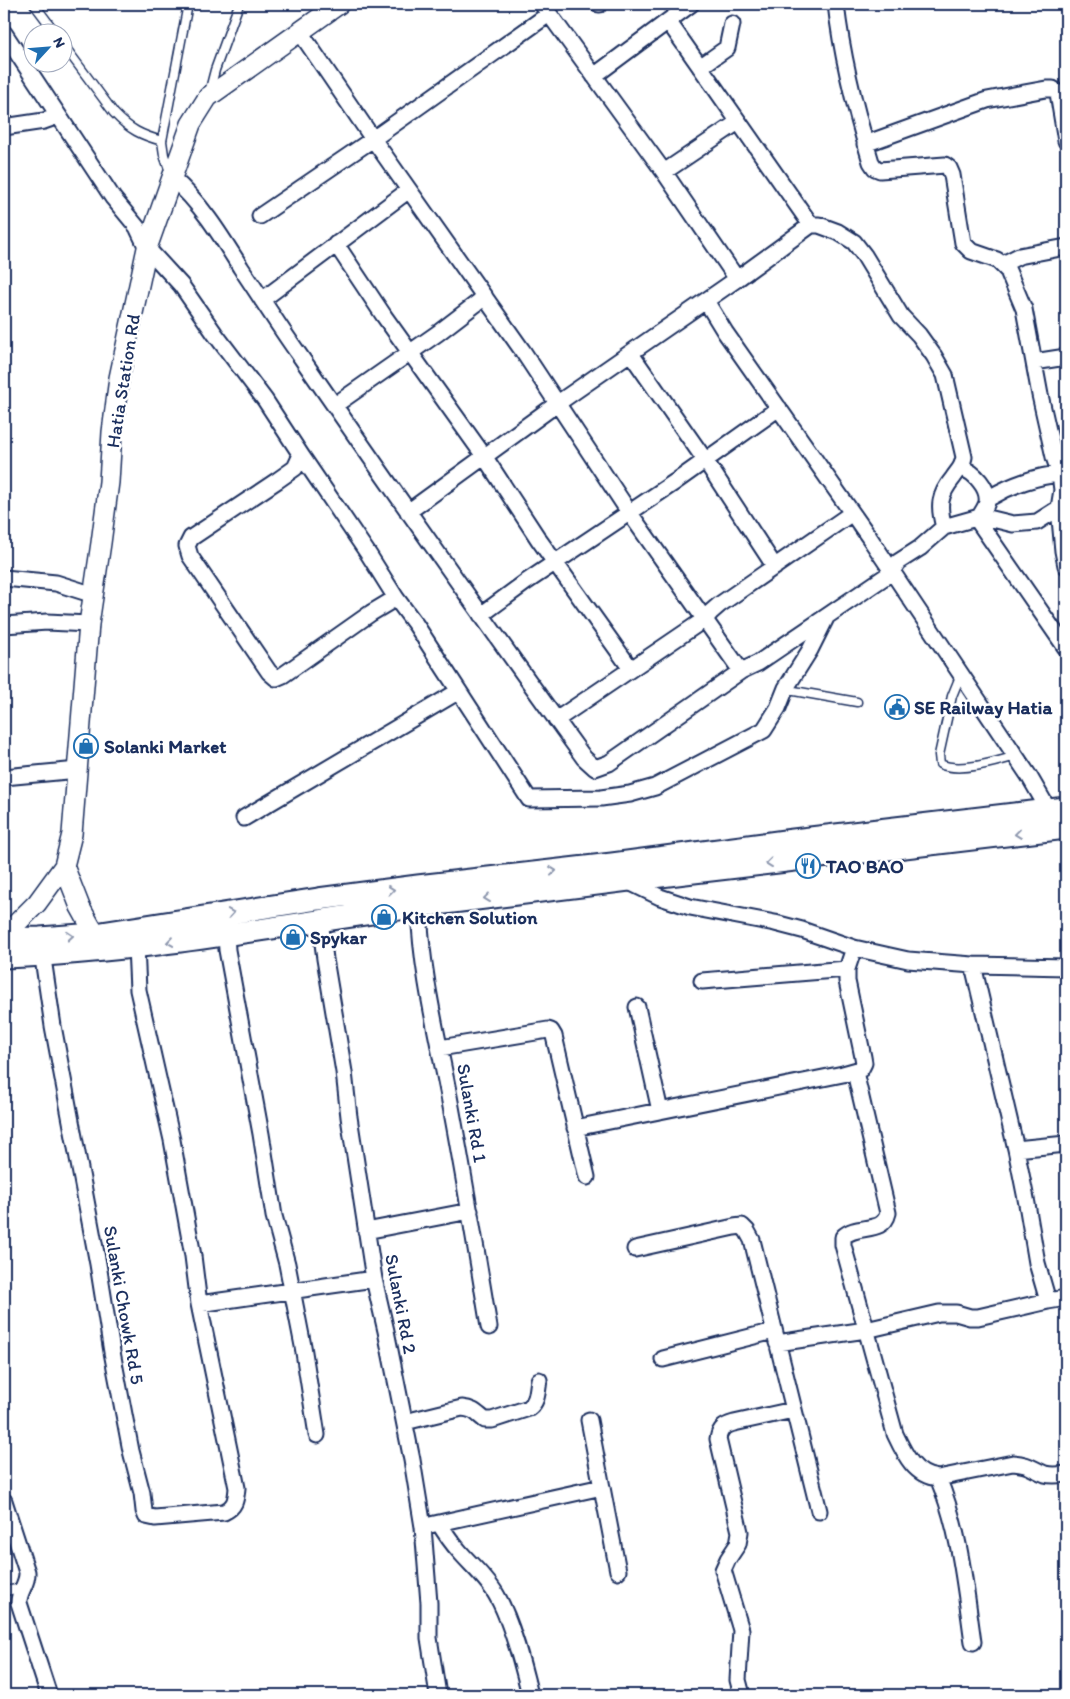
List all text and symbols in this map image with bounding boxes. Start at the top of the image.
north arrow [22,22,72,72]
text: N [50,35,69,50]
street label: Hatia Station Rd [101,312,145,450]
public building icon: SE Railway Hatia [884,694,910,720]
place label: SE Railway Hatia [914,696,1052,719]
shop icon: Solanki Market [73,733,99,759]
place label: Solanki Market [104,735,226,758]
one-way arrow [1014,828,1022,839]
restaurant icon: TAO BAO [795,853,821,879]
place label: TAO BAO [825,855,904,878]
one-way arrow [765,857,773,868]
one-way arrow [549,866,557,877]
one-way arrow [387,885,396,895]
one-way arrow [482,892,490,903]
shop icon: Kitchen Solution [371,904,397,930]
place label: Kitchen Solution [402,906,538,929]
one-way arrow [226,909,235,919]
shop icon: Spykar [280,924,306,950]
place label: Spykar [310,926,367,949]
one-way arrow [66,931,74,942]
one-way arrow [165,936,173,947]
street label: Sulanki Rd 1 [452,1062,492,1164]
street label: Sulanki Chowk Rd 5 [99,1224,149,1386]
street label: Sulanki Rd 2 [380,1252,422,1356]

